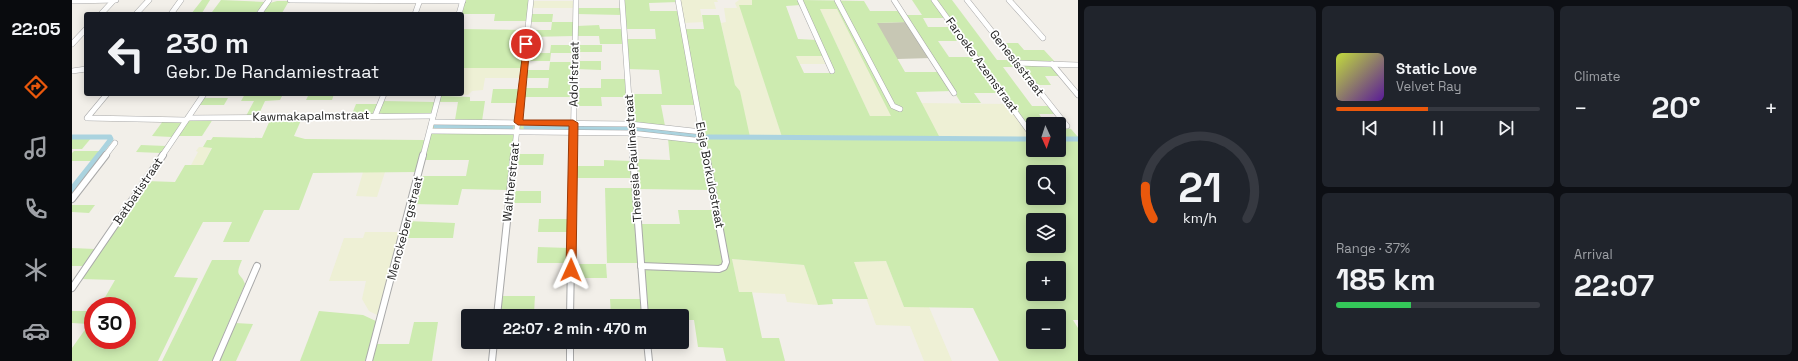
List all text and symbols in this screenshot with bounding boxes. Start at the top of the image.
street label: Faroeke Azemstraat [942,14,1022,116]
text: 22:05 [11,17,61,40]
text: 230 m [166,25,249,61]
pin [509,27,543,61]
street label: Genesisstraat [986,27,1048,99]
icon: left [100,28,152,80]
icon: arrive [515,33,537,55]
street label: Adolfstraat [565,41,583,107]
text: Static Love [1396,59,1477,78]
text: Gebr. De Randamiestraat [166,60,379,83]
text: Climate [1574,68,1620,85]
icon: directions [22,73,50,101]
text: Velvet Ray [1396,78,1461,95]
text: 20° [1651,88,1701,127]
street label: Theresia Paulinastraat [621,93,645,223]
text: − [1574,94,1588,122]
text: + [1764,94,1778,122]
street label: Kawmakapalmstraat [252,107,370,125]
north arrow [1026,117,1066,157]
map controls [1026,117,1066,349]
icon: previous [1359,117,1381,139]
icon: pause [1427,117,1449,139]
icon: next [1495,117,1517,139]
street label: Elsje Borkulostraat [692,120,728,230]
icon: music [22,134,50,162]
street label: Waltherstraat [499,142,523,222]
street label: Batbatistraat [110,154,166,228]
text: 21 [1178,160,1222,213]
button: search [1026,165,1066,205]
street label: Menckebergstraat [383,174,427,282]
icon: phone [22,195,50,223]
text: km/h [1183,208,1217,226]
button: layers [1026,213,1066,253]
text: Range · 37% [1336,240,1410,257]
text: Arrival [1574,246,1613,263]
position arrow [550,249,592,291]
icon: climate [22,256,50,284]
text: 185 km [1336,260,1436,299]
button: + [1026,261,1066,301]
text: 22:07 [1574,266,1654,305]
speed limit sign: 30 [84,297,136,349]
button: − [1026,309,1066,349]
icon: car [22,317,50,345]
text: 22:07 · 2 min · 470 m [503,319,647,338]

